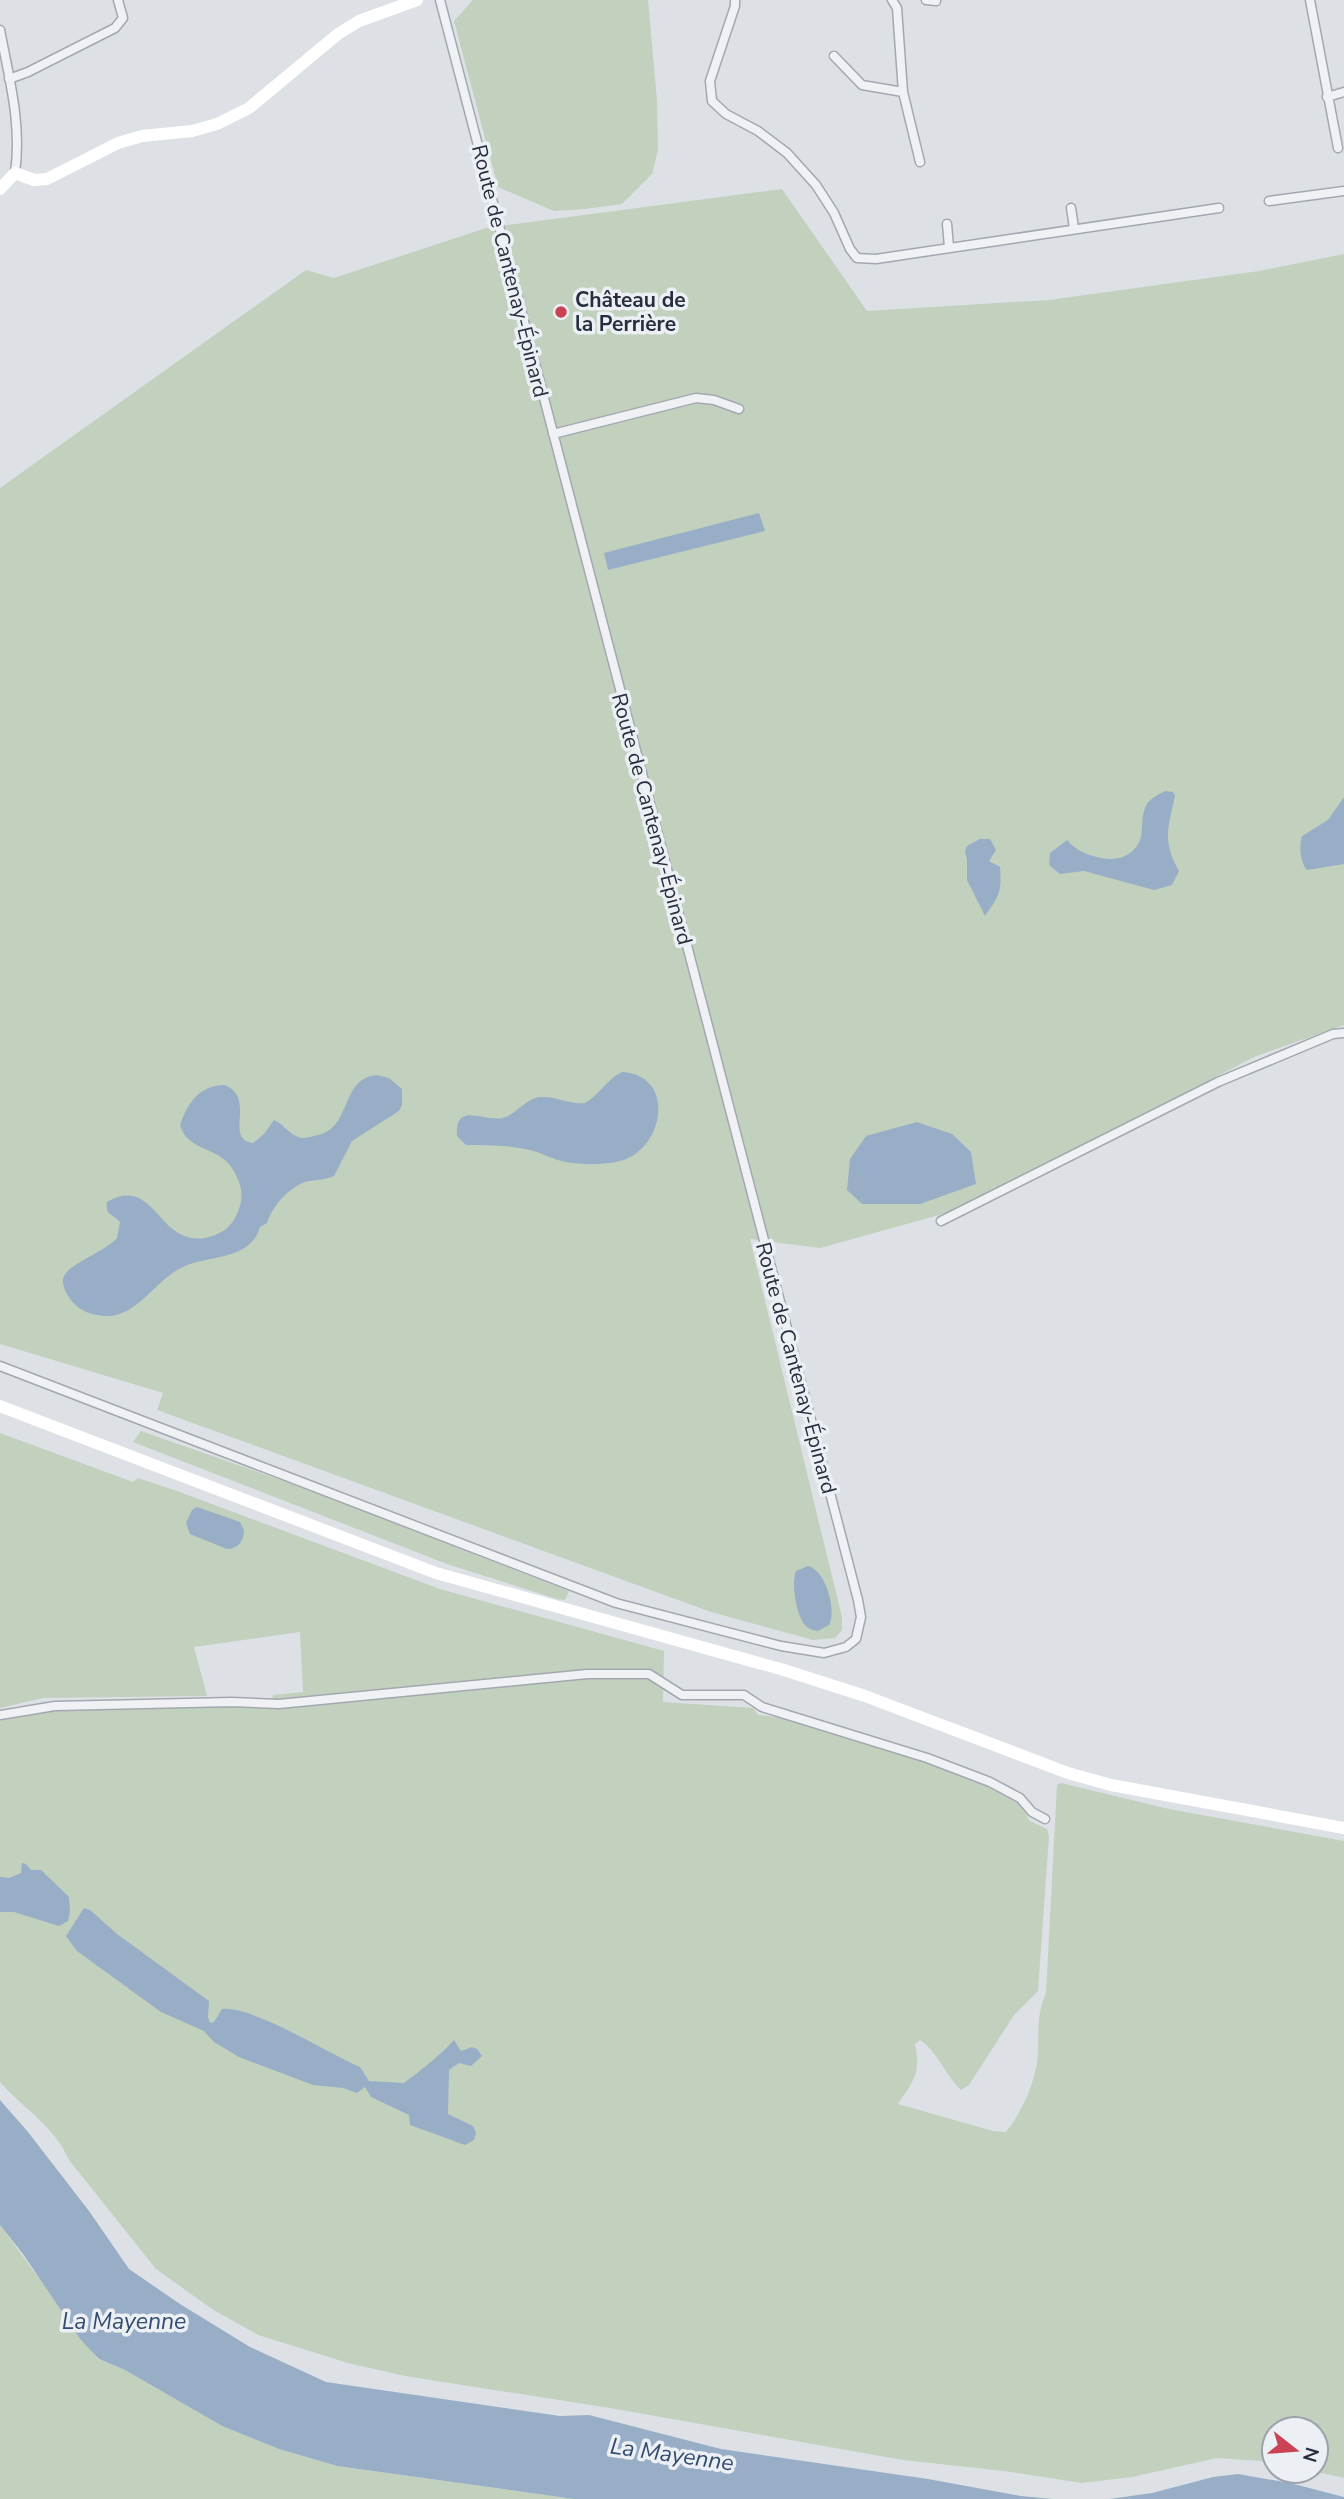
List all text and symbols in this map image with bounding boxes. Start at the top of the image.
street label: Route de Cantenay-Épinard [465,142,555,400]
place label: Château de la Perrière [575,286,686,338]
marker: Château de la Perrière [553,304,569,320]
street label: Route de Cantenay-Épinard [605,690,699,948]
street label: Route de Cantenay-Épinard [749,1239,843,1497]
water label: La Mayenne [62,2306,186,2337]
north arrow [1260,2415,1330,2485]
water label: La Mayenne [608,2430,736,2479]
text: N [1296,2444,1325,2465]

